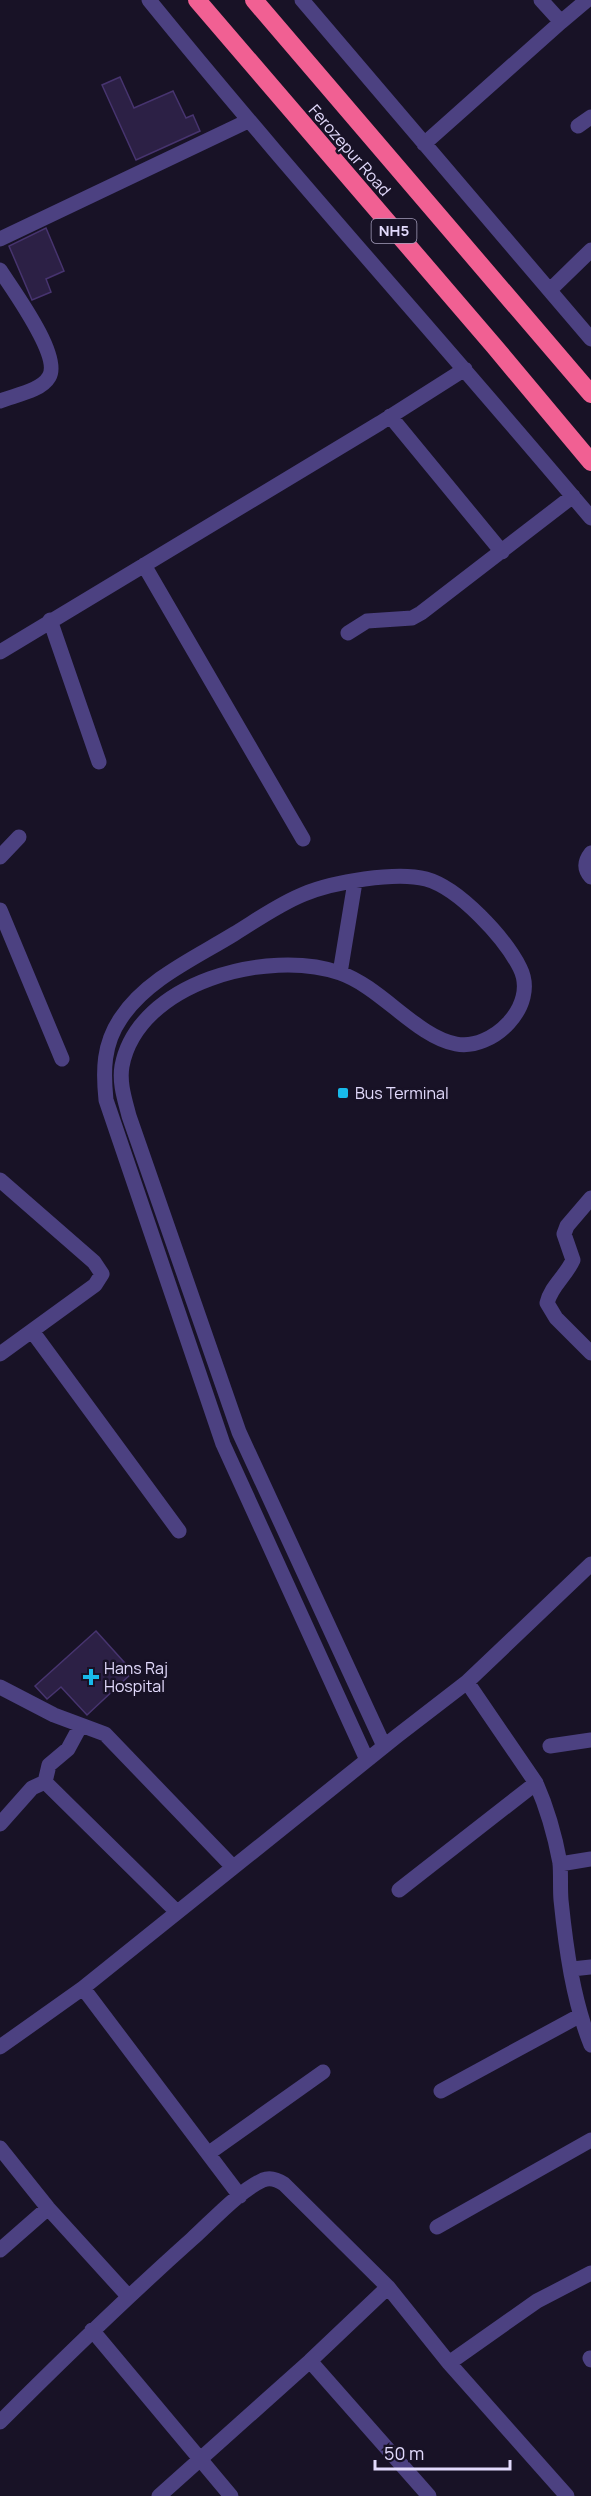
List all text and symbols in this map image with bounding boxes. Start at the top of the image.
street label: Ferozepur Road [304,99,396,201]
road number: NH5 [372,219,416,243]
place label: Bus Terminal [355,1082,449,1104]
marker: Bus Terminal [336,1086,350,1100]
place label: Hans Raj Hospital [104,1657,168,1697]
marker: Hans Raj Hospital [82,1668,100,1686]
scale bar [375,2433,510,2471]
text: 50 m [384,2441,424,2465]

